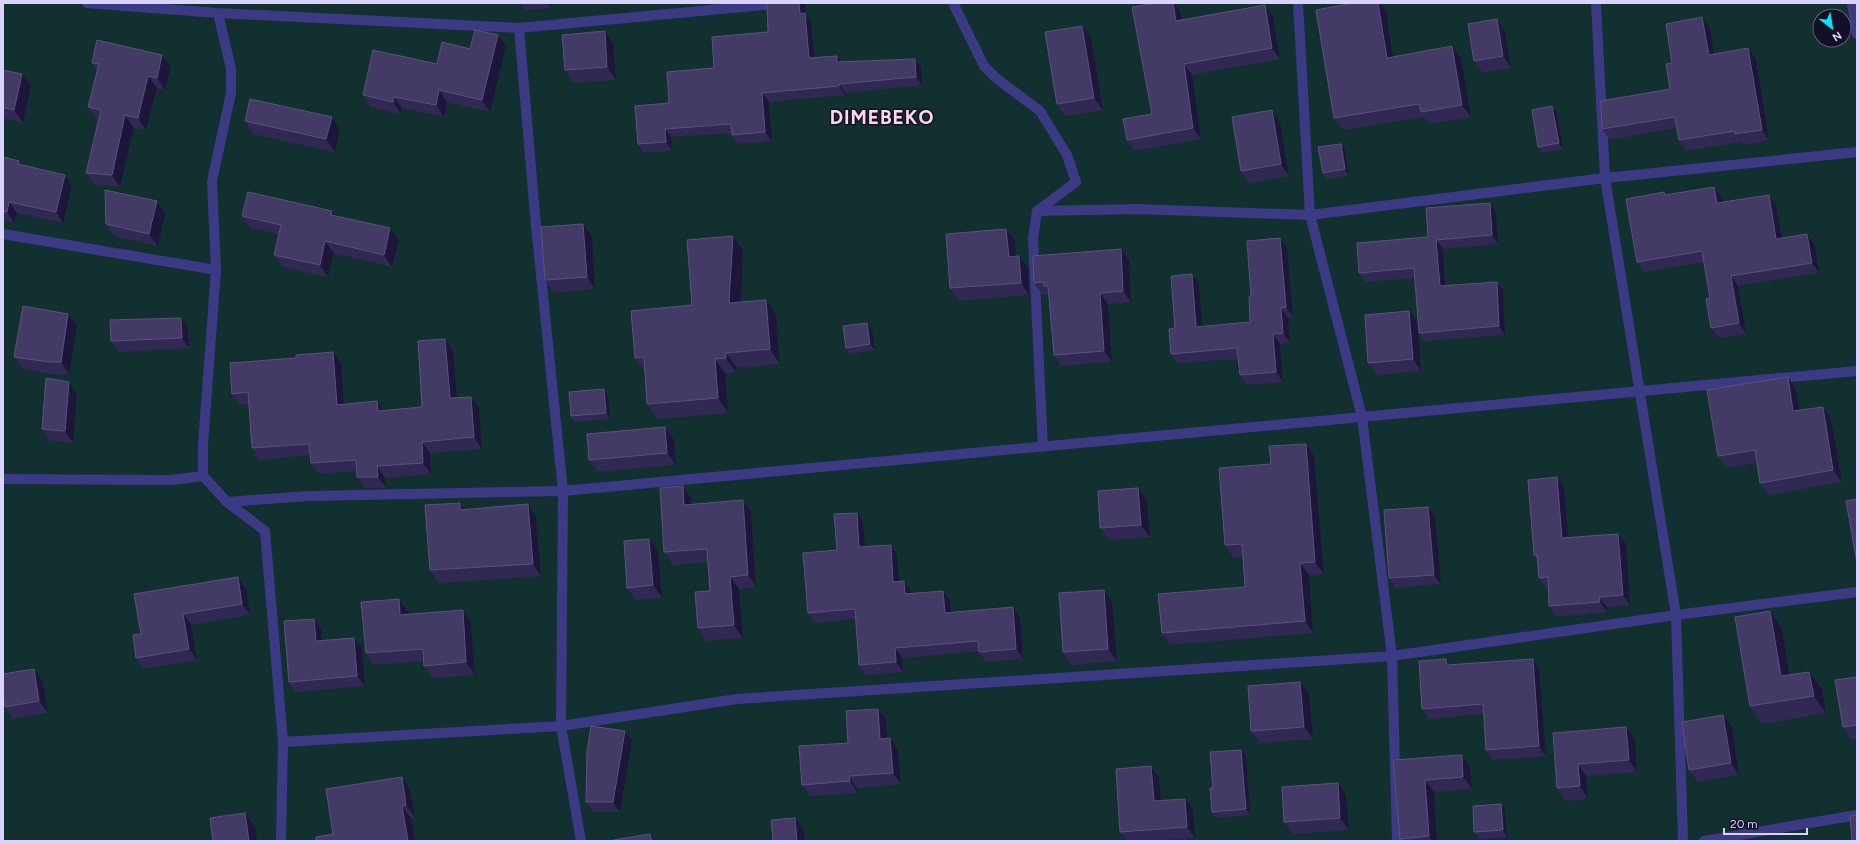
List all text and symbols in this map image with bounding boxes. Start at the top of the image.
north arrow [1812,8,1852,48]
text: N [1830,28,1844,44]
district label: DIMEBEKO [830,106,934,129]
scale bar [1724,810,1807,836]
text: 20 m [1730,817,1758,831]

